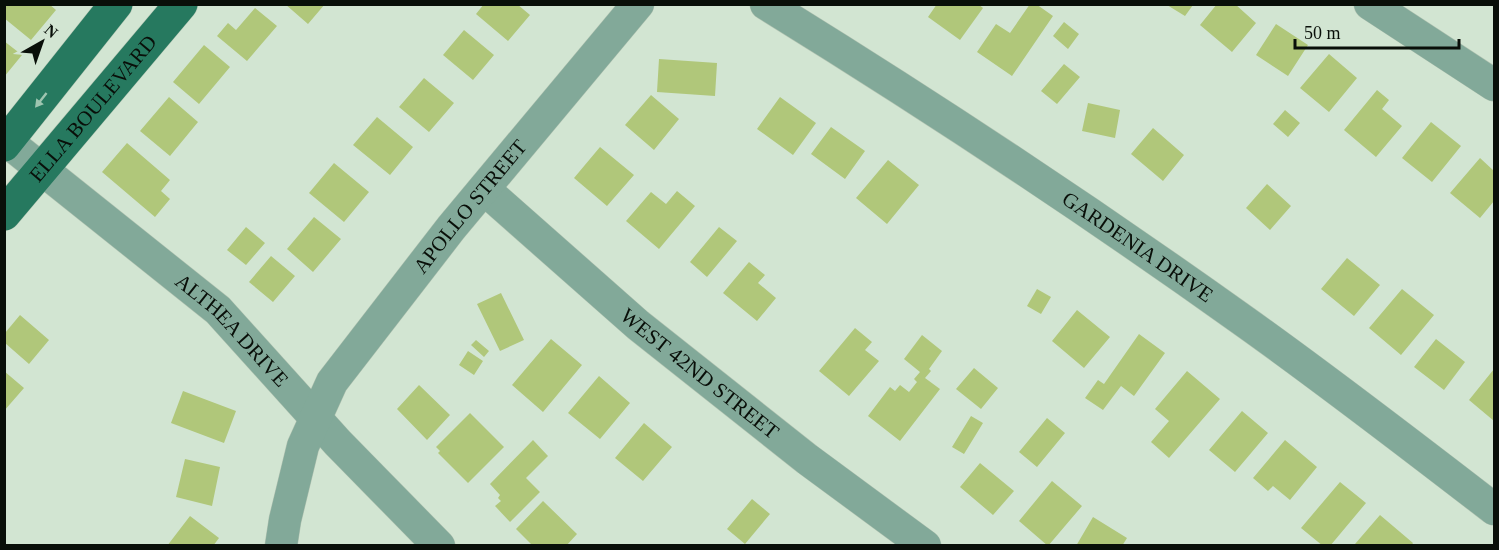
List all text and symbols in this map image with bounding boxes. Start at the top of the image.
north arrow [12,12,72,72]
scale bar [1295,12,1458,50]
text: N [41,21,62,41]
text: 50 m [1304,23,1341,43]
street label: ELLA BOULEVARD [24,30,162,187]
one-way arrow [35,92,47,107]
street label: APOLLO STREET [409,135,532,278]
street label: GARDENIA DRIVE [1058,186,1218,307]
street label: ALTHEA DRIVE [171,269,293,392]
street label: WEST 42ND STREET [616,303,784,444]

